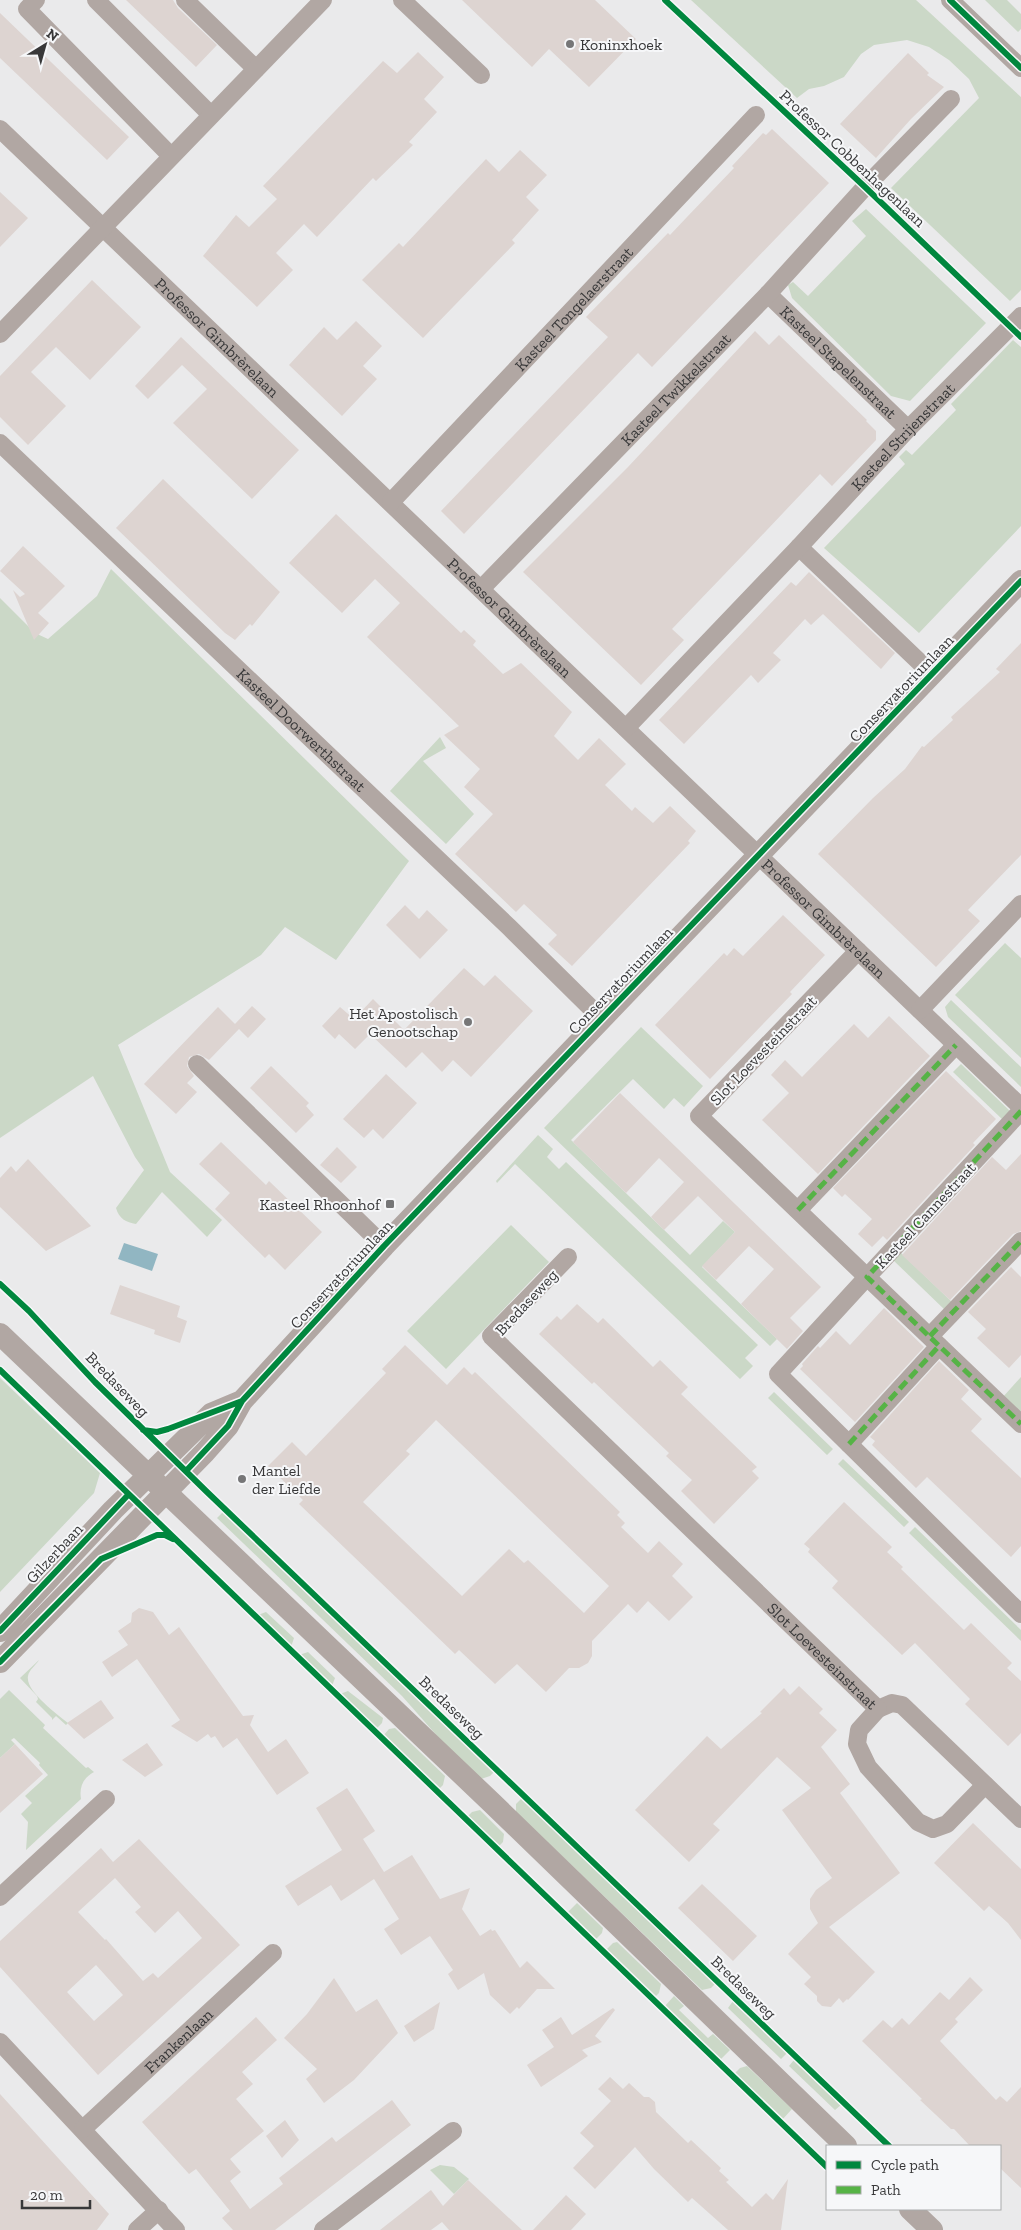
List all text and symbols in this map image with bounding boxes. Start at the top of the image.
north arrow [20,20,70,70]
text: N [43,25,62,45]
place label: Koninxhoek [580,35,663,54]
marker: Koninxhoek [564,38,576,50]
street label: Professor Cobbenhagenlaan [776,86,930,231]
street label: Kasteel Tongelaerstraat [511,243,637,375]
street label: Professor Gimbrèrelaan [151,274,284,402]
street label: Kasteel Stapelenstraat [776,302,900,423]
street label: Kasteel Twikkelstraat [617,329,735,450]
street label: Kasteel Strijenstraat [847,379,959,494]
street label: Professor Gimbrèrelaan [444,554,576,682]
street label: Conservatoriumlaan [845,630,958,746]
street label: Kasteel Doorwerthstraat [233,664,370,796]
street label: Professor Gimbrèrelaan [758,855,890,983]
street label: Conservatoriumlaan [564,922,677,1038]
street label: Slot Loevesteinstraat [706,991,821,1109]
place label: Het Apostolisch Genootschap [349,1004,458,1041]
marker: Het Apostolisch Genootschap [462,1016,474,1028]
street label: Kasteel Cannestraat [871,1158,980,1273]
place label: Kasteel Rhoonhof [259,1195,382,1214]
marker: Kasteel Rhoonhof [384,1198,396,1210]
street label: Conservatoriumlaan [286,1215,397,1333]
street label: Bredaseweg [491,1265,562,1339]
street label: Bredaseweg [82,1348,154,1421]
place label: Mantel der Liefde [252,1461,320,1498]
marker: Mantel der Liefde [236,1473,248,1485]
street label: Gilzerbaan [22,1519,87,1587]
street label: Slot Loevesteinstraat [763,1599,881,1713]
street label: Bredaseweg [415,1672,488,1743]
street label: Bredaseweg [707,1952,780,2023]
street label: Frankenlaan [141,2004,217,2077]
legend [826,2145,1001,2210]
text: Cycle path [871,2156,940,2174]
scale bar [22,2178,90,2210]
text: Path [871,2181,901,2199]
text: 20 m [30,2186,63,2204]

